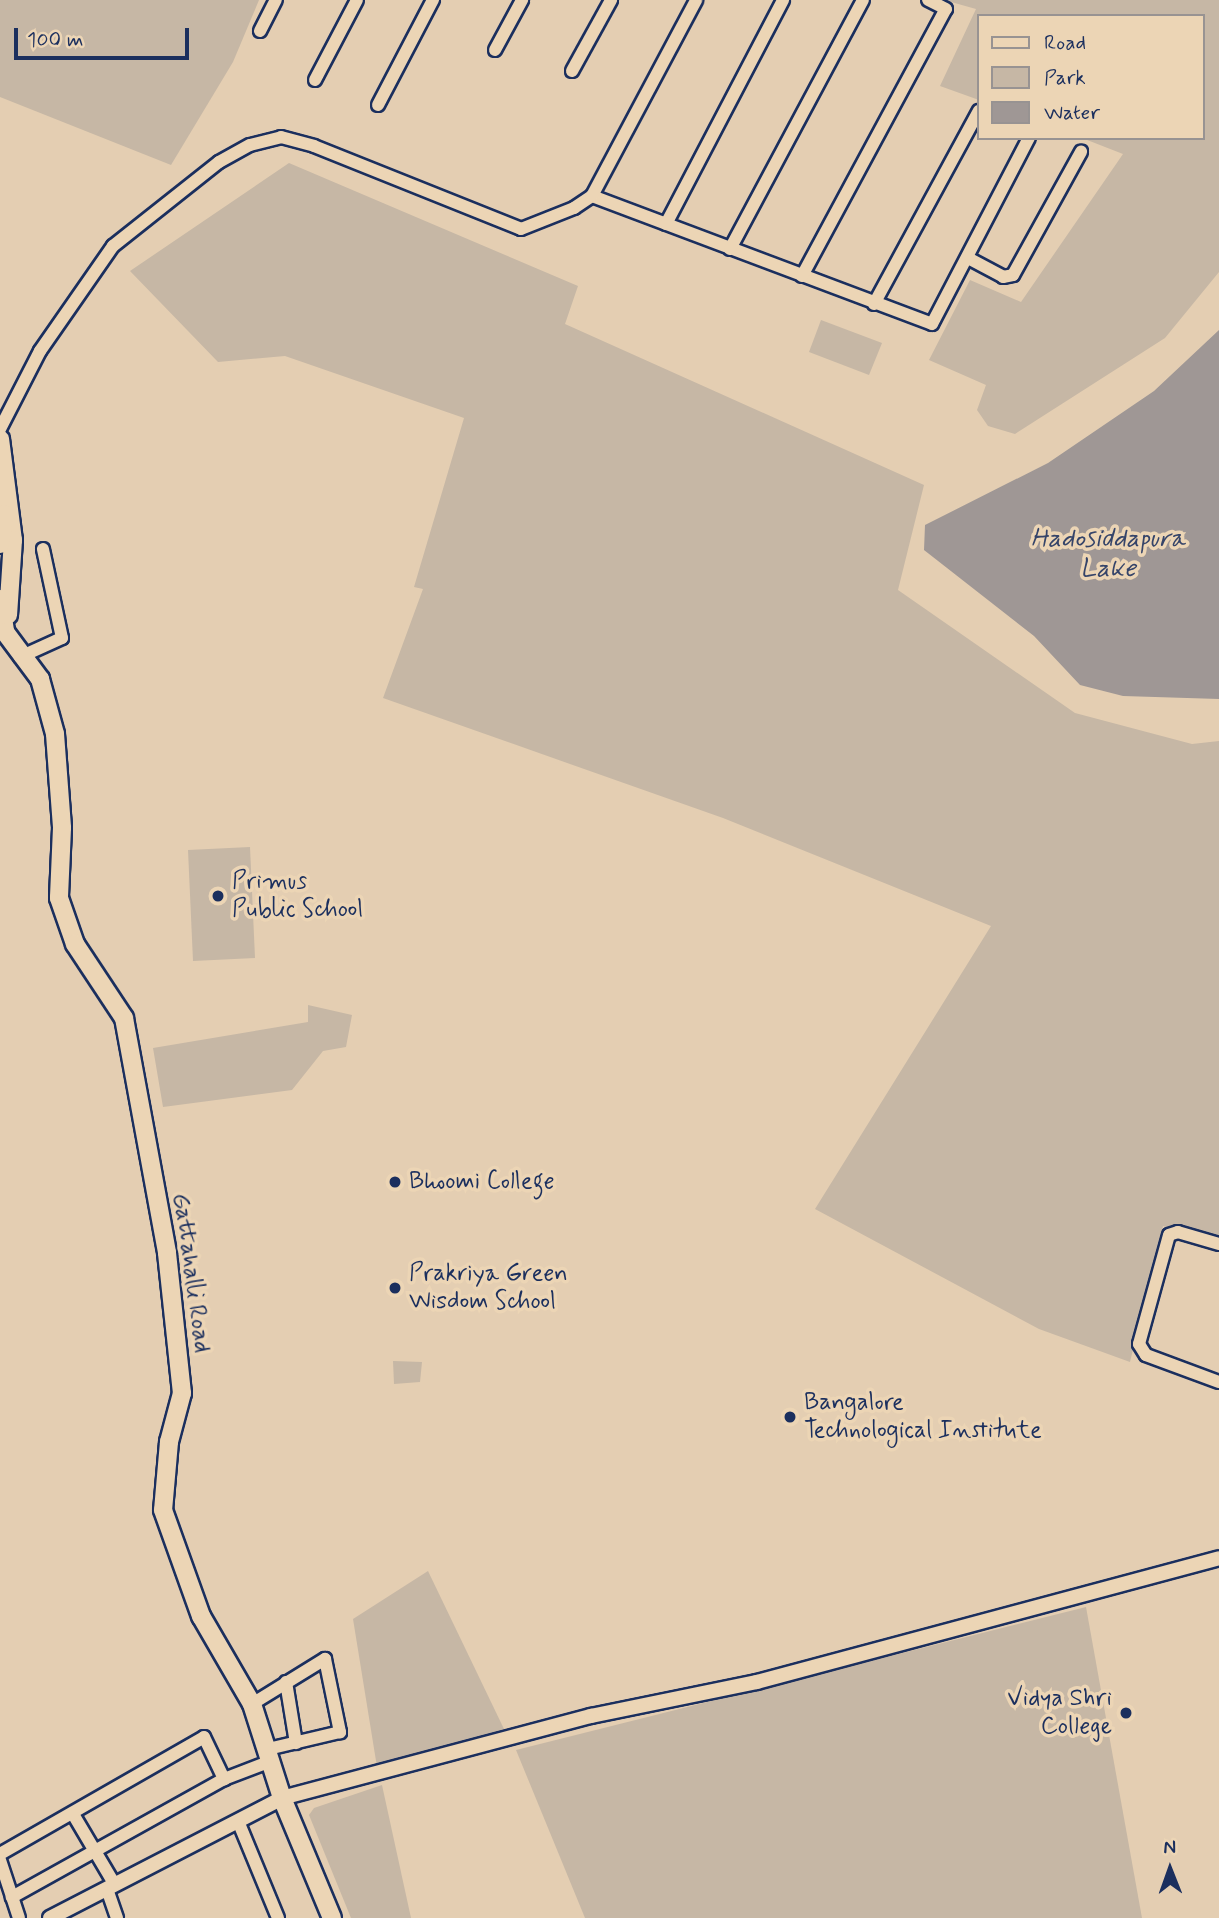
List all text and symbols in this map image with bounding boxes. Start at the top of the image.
scale bar [18,14,192,58]
legend [978,14,1205,140]
text: 100 m [27,26,83,54]
text: Road [1044,29,1086,57]
text: Park [1044,64,1086,92]
text: Water [1044,99,1100,127]
water label: Hadosiddapura Lake [1031,524,1185,586]
place label: Primus Public School [232,868,364,924]
marker: Primus Public School [210,888,226,904]
place label: Bhoomi College [409,1168,558,1196]
marker: Bhoomi College [387,1174,403,1190]
street label: Gattahalli Road [166,1191,216,1355]
place label: Prakriya Green Wisdom School [409,1260,571,1316]
marker: Prakriya Green Wisdom School [387,1280,403,1296]
place label: Bangalore Technological Institute [804,1389,1034,1445]
marker: Bangalore Technological Institute [782,1409,798,1425]
place label: Vidya Shri College [1007,1685,1112,1741]
marker: Vidya Shri College [1118,1705,1134,1721]
north arrow [1135,1834,1205,1904]
text: N [1163,1835,1176,1860]

